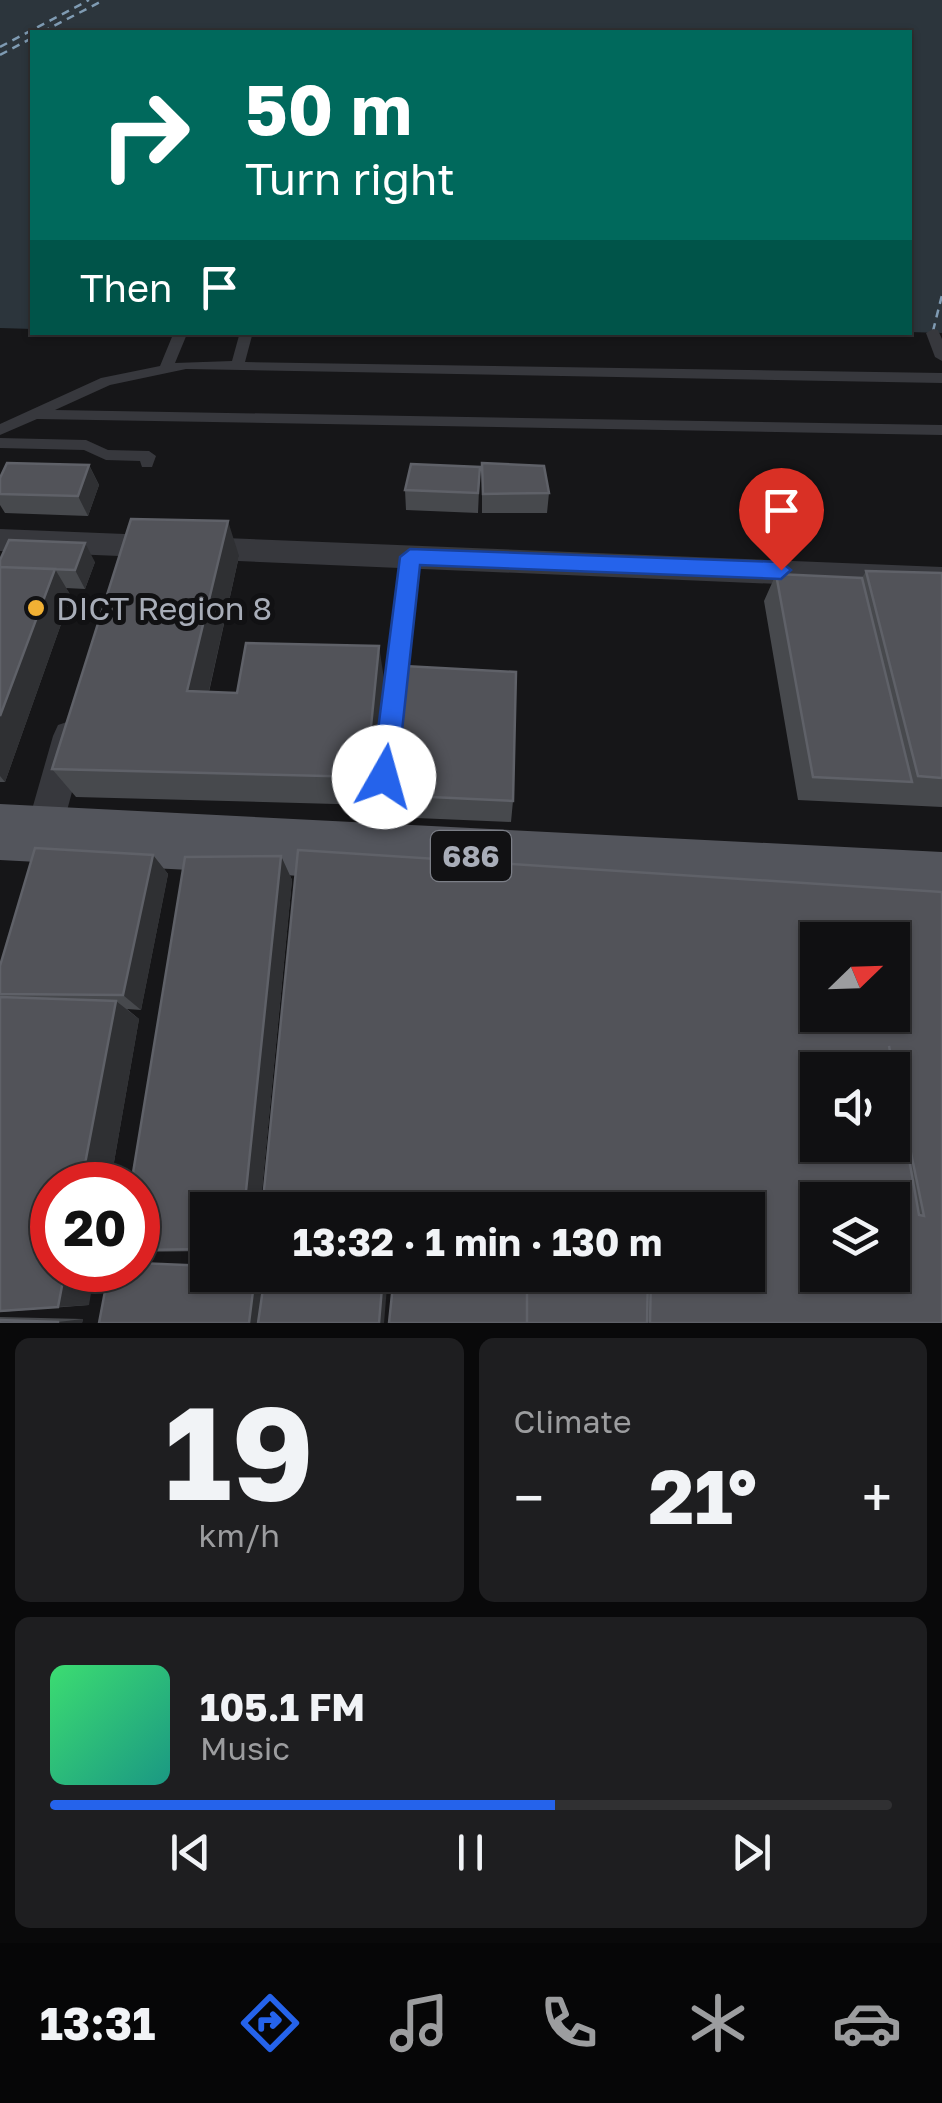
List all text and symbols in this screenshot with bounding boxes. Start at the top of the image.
text: 50 m [245,66,412,150]
icon: right [80,70,210,200]
text: Turn right [245,151,455,205]
icon: arrive [192,260,247,315]
text: Then [80,265,172,310]
pin [739,468,824,571]
icon: arrive [754,483,809,538]
place label: DICT Region 8 [56,589,272,627]
marker: DICT Region 8 [25,597,47,619]
position arrow [332,725,436,829]
road number: 686 [431,831,511,881]
north arrow [800,922,910,1032]
map controls [800,922,910,1292]
button: sound [800,1052,910,1162]
speed limit sign: 20 [30,1162,160,1292]
button: layers [800,1182,910,1292]
text: 13:32 · 1 min · 130 m [293,1219,662,1264]
text: 19 [164,1373,314,1529]
text: Climate [514,1402,632,1440]
text: 21° [648,1450,757,1541]
text: − [514,1464,544,1530]
text: + [862,1464,892,1530]
text: km/h [199,1516,280,1554]
text: 105.1 FM [200,1684,365,1729]
text: Music [200,1729,290,1767]
icon: previous [163,1825,218,1880]
icon: pause [443,1825,498,1880]
icon: next [724,1825,779,1880]
icon: directions [235,1988,305,2058]
icon: music [384,1988,454,2058]
icon: phone [534,1988,604,2058]
icon: climate [683,1988,753,2058]
icon: car [832,1988,902,2058]
text: 13:31 [40,1996,155,2050]

